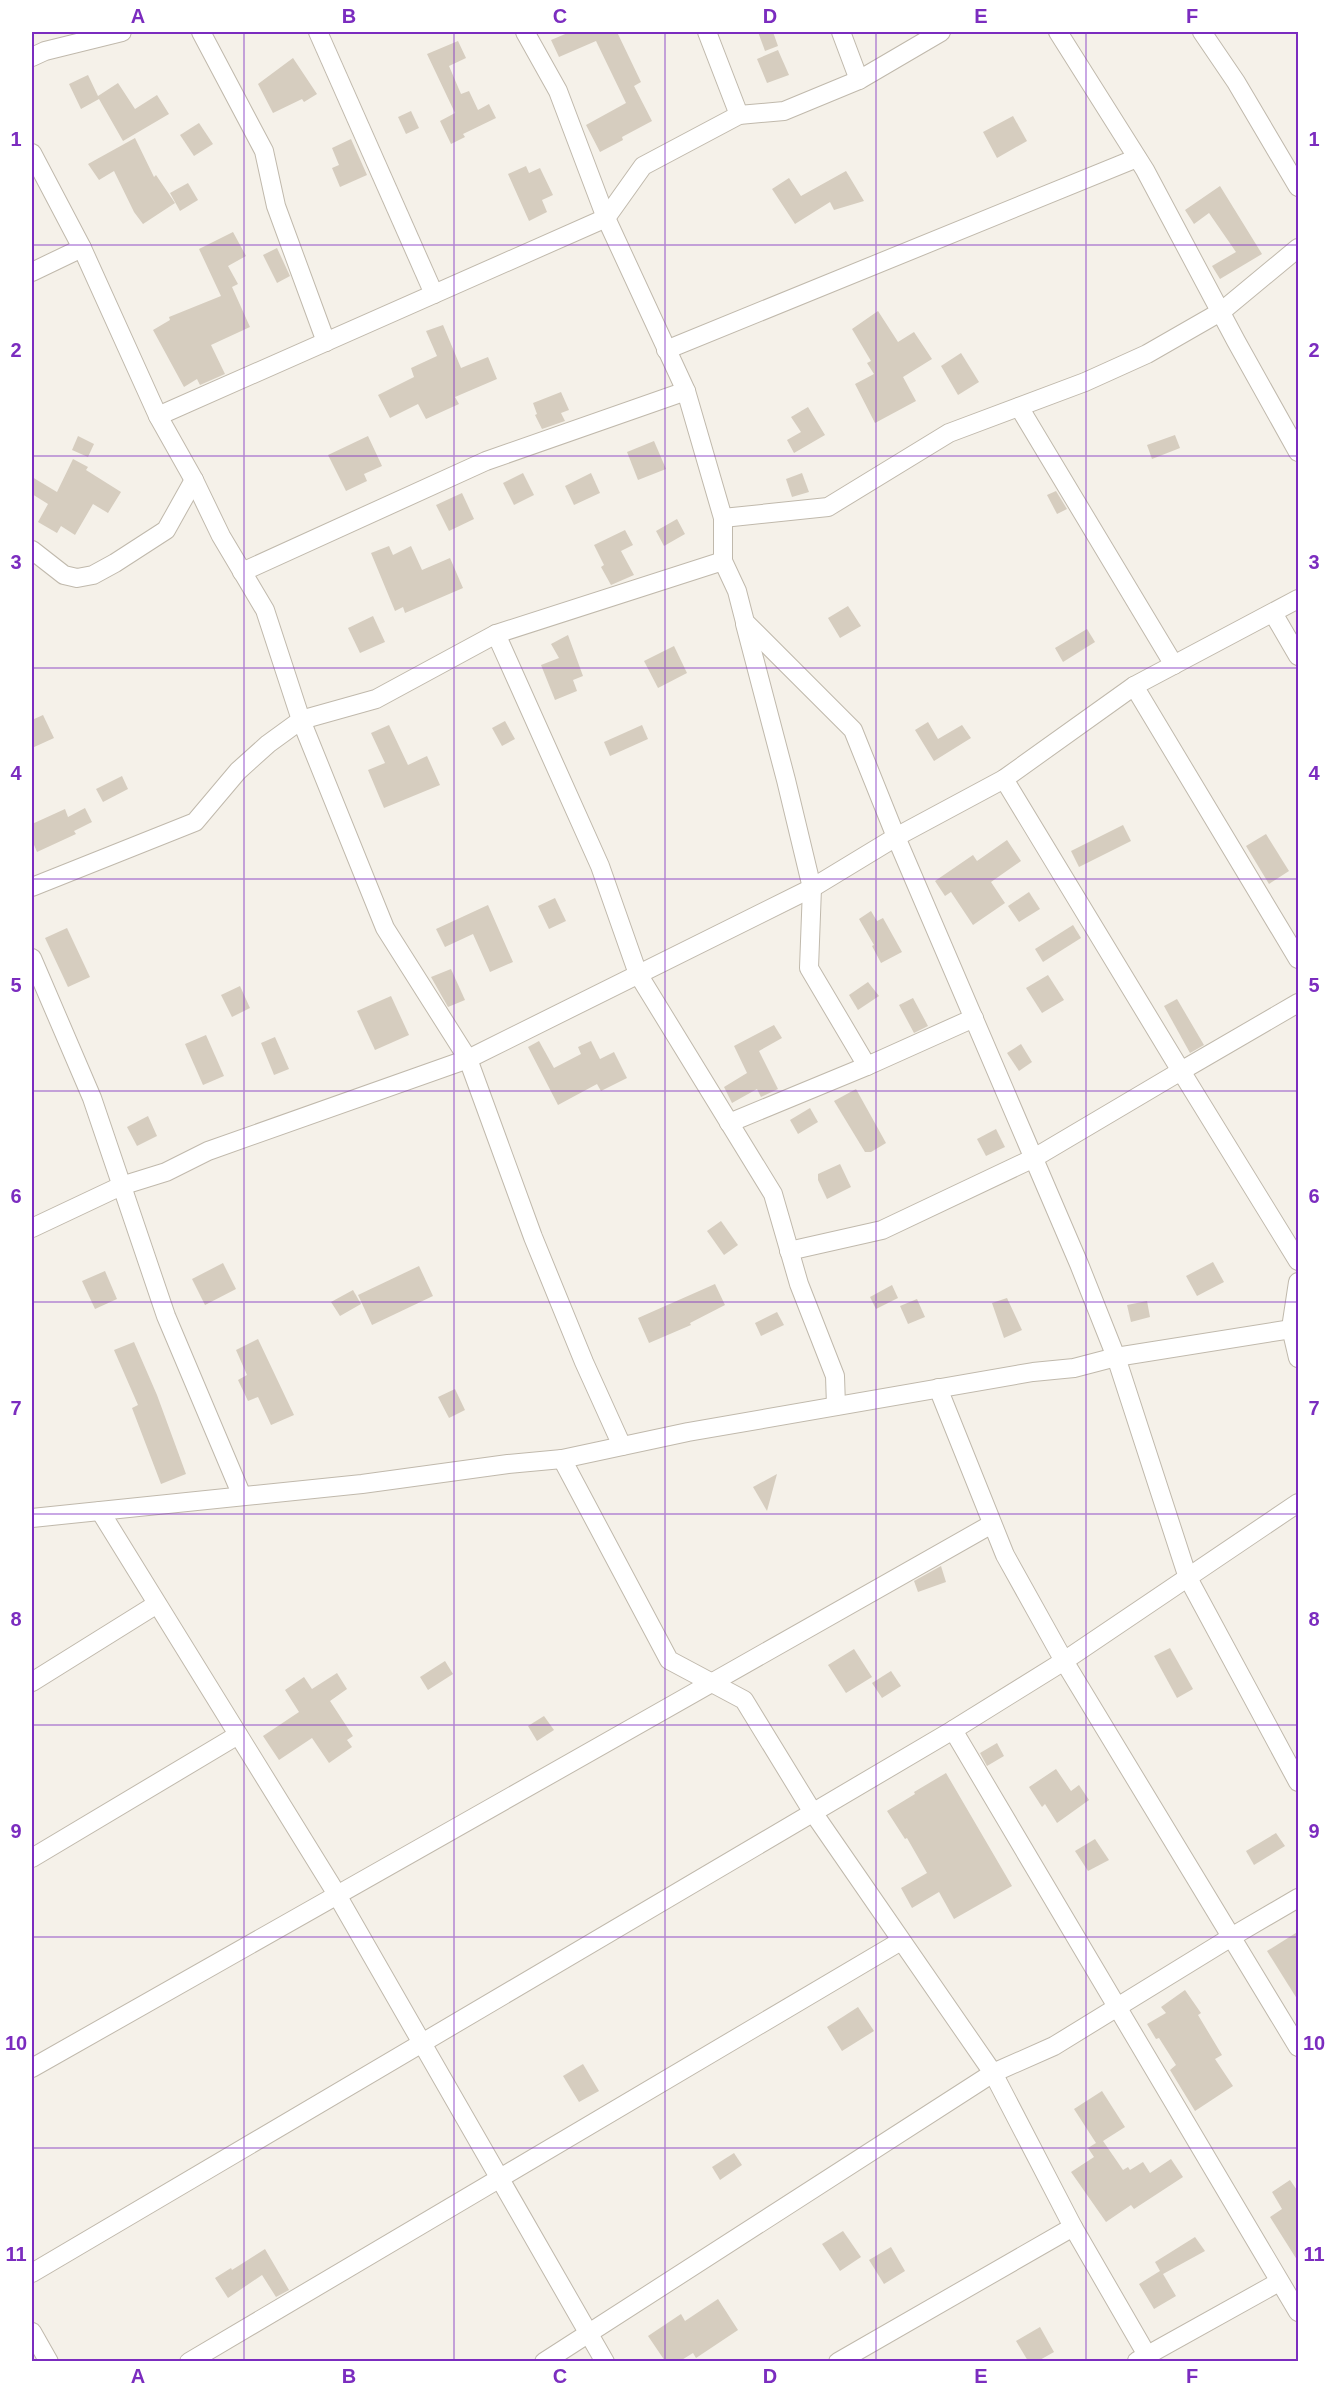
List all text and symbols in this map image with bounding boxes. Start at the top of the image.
text: A [131,5,145,27]
text: B [342,5,356,27]
text: C [553,5,567,27]
text: D [763,5,777,27]
text: E [974,5,988,27]
text: F [1186,5,1198,27]
text: 1 [10,128,22,150]
text: 1 [1308,128,1320,150]
text: 2 [10,339,22,361]
text: 2 [1308,339,1320,361]
text: 3 [10,551,22,573]
text: 3 [1308,551,1320,573]
text: 4 [10,762,22,784]
text: 4 [1308,762,1320,784]
text: 5 [10,974,22,996]
text: 5 [1308,974,1320,996]
text: 6 [10,1185,22,1207]
text: 6 [1308,1185,1320,1207]
text: 7 [10,1397,22,1419]
text: 7 [1308,1397,1320,1419]
text: 8 [10,1608,22,1630]
text: 8 [1308,1608,1320,1630]
text: 9 [10,1820,22,1842]
text: 9 [1308,1820,1320,1842]
text: 10 [5,2032,27,2054]
text: 10 [1303,2032,1325,2054]
text: 11 [5,2243,27,2265]
text: 11 [1303,2243,1325,2265]
text: A [131,2365,145,2387]
text: B [342,2365,356,2387]
text: C [553,2365,567,2387]
text: D [763,2365,777,2387]
text: E [974,2365,988,2387]
text: F [1186,2365,1198,2387]

